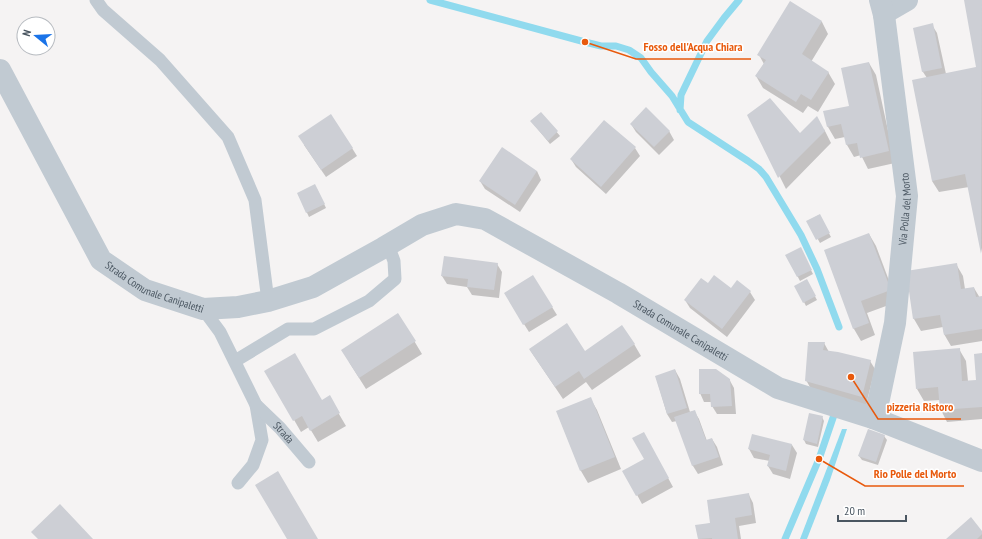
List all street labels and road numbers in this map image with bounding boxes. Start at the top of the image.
street label: Via Polla del Morto [895,172,914,247]
street label: Strada Comunale Canipaletti [103,258,206,316]
street label: Strada Comunale Canipaletti [631,297,731,364]
street label: Strada [271,419,297,446]

